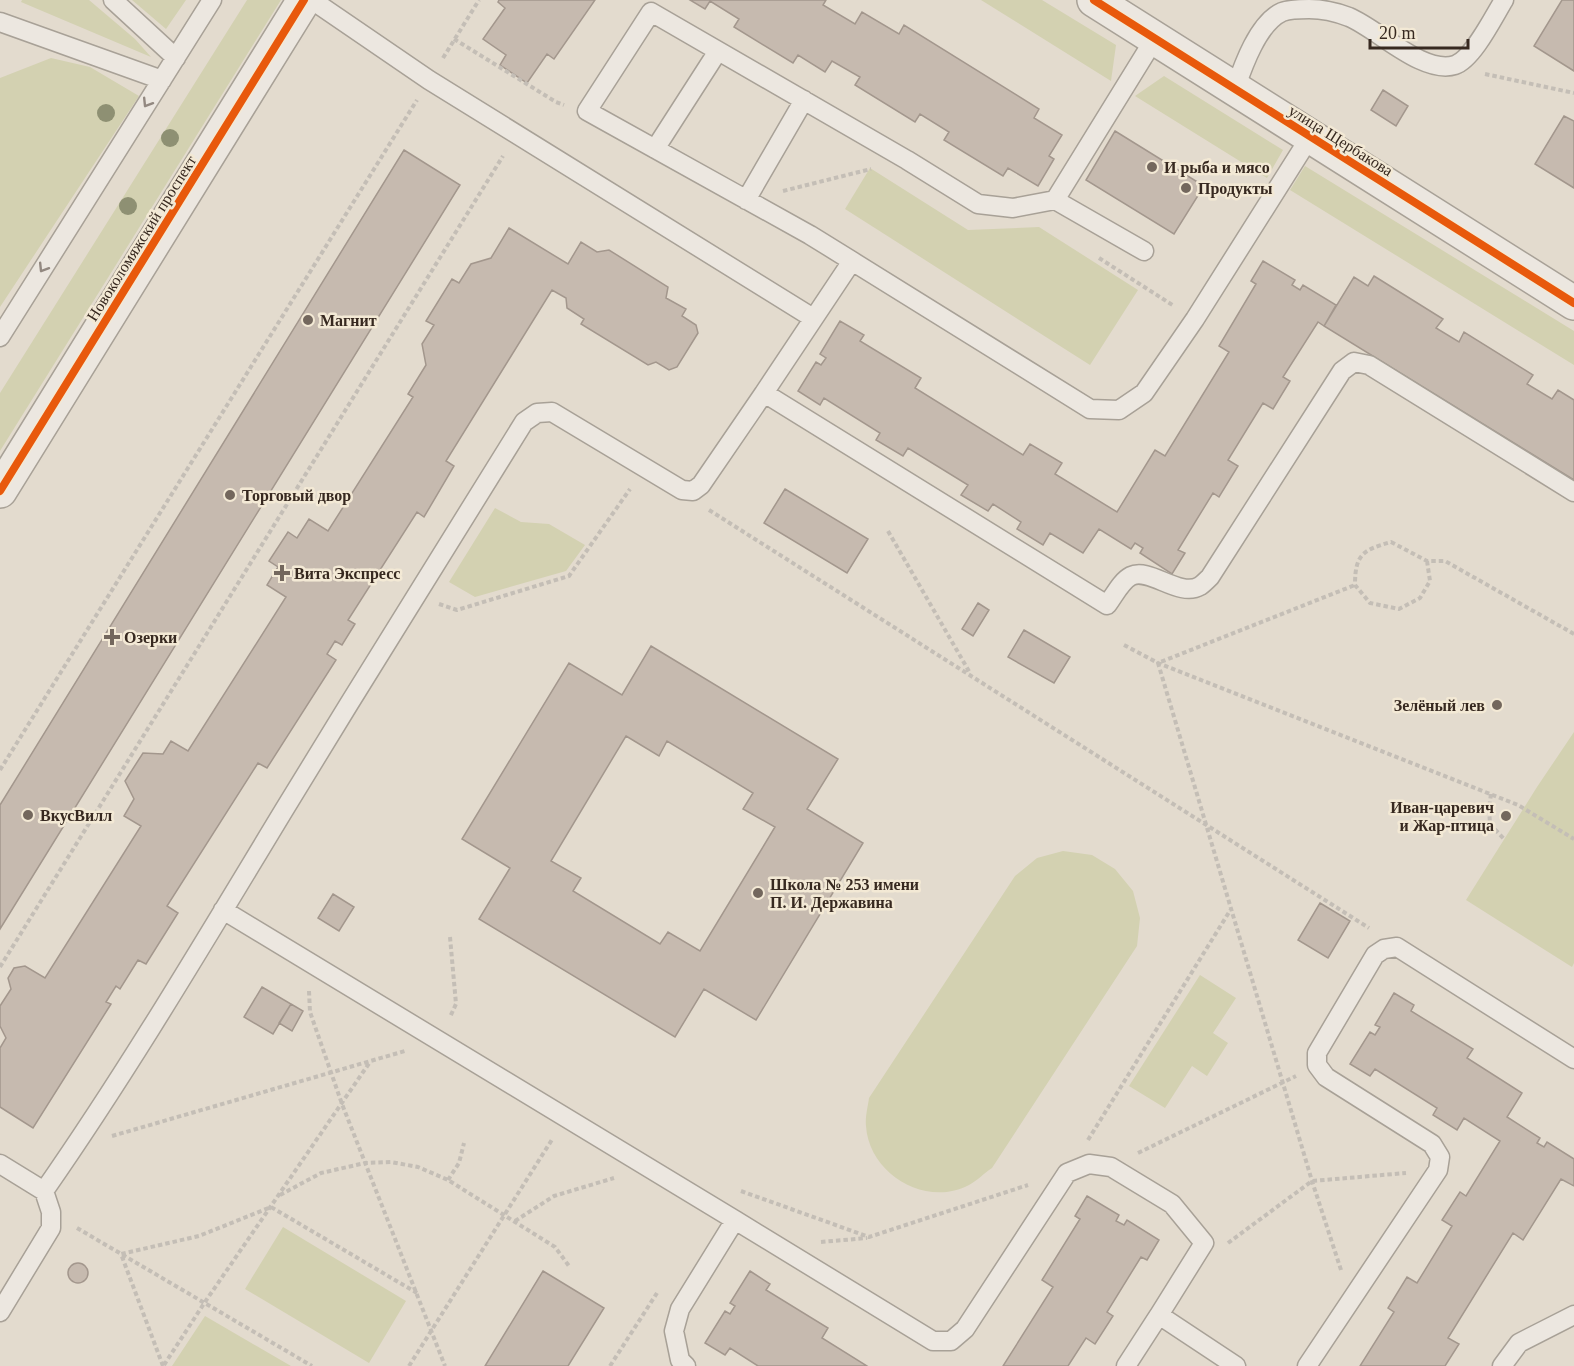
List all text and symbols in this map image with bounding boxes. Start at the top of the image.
scale bar [1370,12,1468,50]
text: 20 m [1379,23,1416,43]
one-way arrow [143,97,155,107]
street label: улица Щербакова [1285,102,1396,180]
street label: Новоколомяжский проспект [83,152,200,325]
place label: И рыба и мясо [1164,159,1270,177]
marker: И рыба и мясо [1145,160,1159,174]
place label: Продукты [1198,180,1273,198]
marker: Продукты [1179,181,1193,195]
one-way arrow [39,262,51,272]
place label: Магнит [320,312,377,329]
marker: Магнит [301,313,315,327]
place label: Торговый двор [242,487,351,505]
marker: Торговый двор [223,488,237,502]
place label: Вита Экспресс [294,565,400,583]
marker: Вита Экспресс [275,566,289,580]
place label: Озерки [124,629,177,647]
marker: Озерки [105,630,119,644]
place label: Зелёный лев [1394,697,1485,714]
marker: Зелёный лев [1490,698,1504,712]
place label: Иван-царевич и Жар-птица [1390,799,1494,835]
place label: ВкусВилл [40,807,112,825]
marker: ВкусВилл [21,808,35,822]
marker: Иван-царевич и Жар-птица [1499,809,1513,823]
place label: Школа № 253 имени П. И. Державина [770,876,919,912]
marker: Школа № 253 имени П. И. Державина [751,886,765,900]

